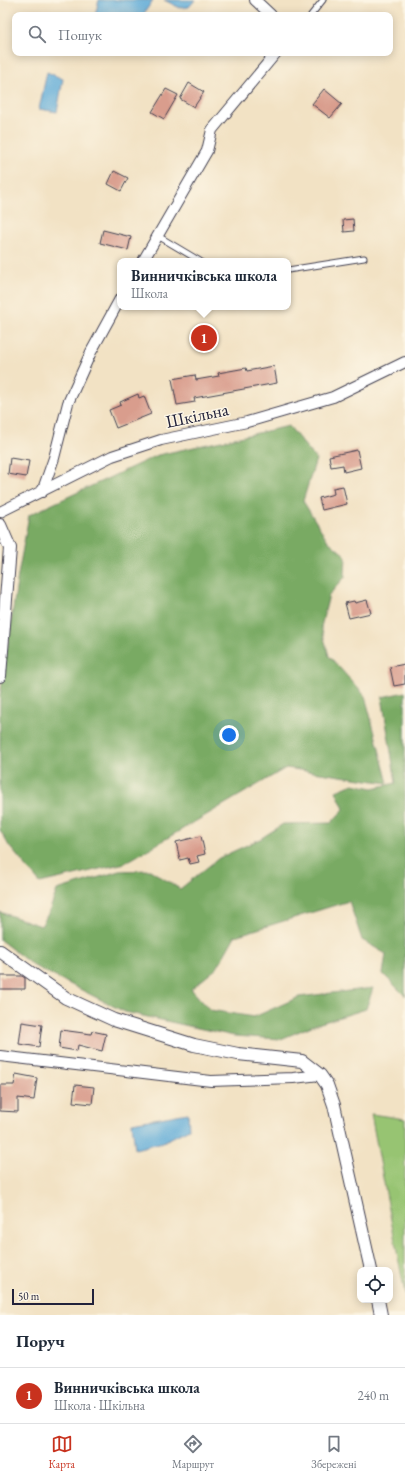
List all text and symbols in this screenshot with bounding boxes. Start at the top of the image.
search box [12,12,393,56]
icon: search [26,23,48,45]
text: Пошук [58,25,102,44]
popup [117,258,291,310]
text: Винничківська школа [131,266,277,285]
text: Школа [131,285,168,302]
pin: 1 [191,323,217,353]
street label: Шкільна [163,397,231,433]
your location [219,725,239,745]
map controls [357,1267,393,1303]
button: locate [357,1267,393,1303]
scale bar [12,1287,94,1306]
text: 50 m [18,1289,39,1303]
text: Поруч [16,1330,65,1352]
text: Винничківська школа [54,1378,200,1397]
text: 1 [26,1387,32,1404]
text: 240 m [358,1387,389,1404]
text: Школа · Шкільна [54,1397,145,1414]
tab: Карта [49,1433,75,1471]
tab: Маршрут [172,1433,214,1471]
tab: Збережені [311,1433,356,1471]

